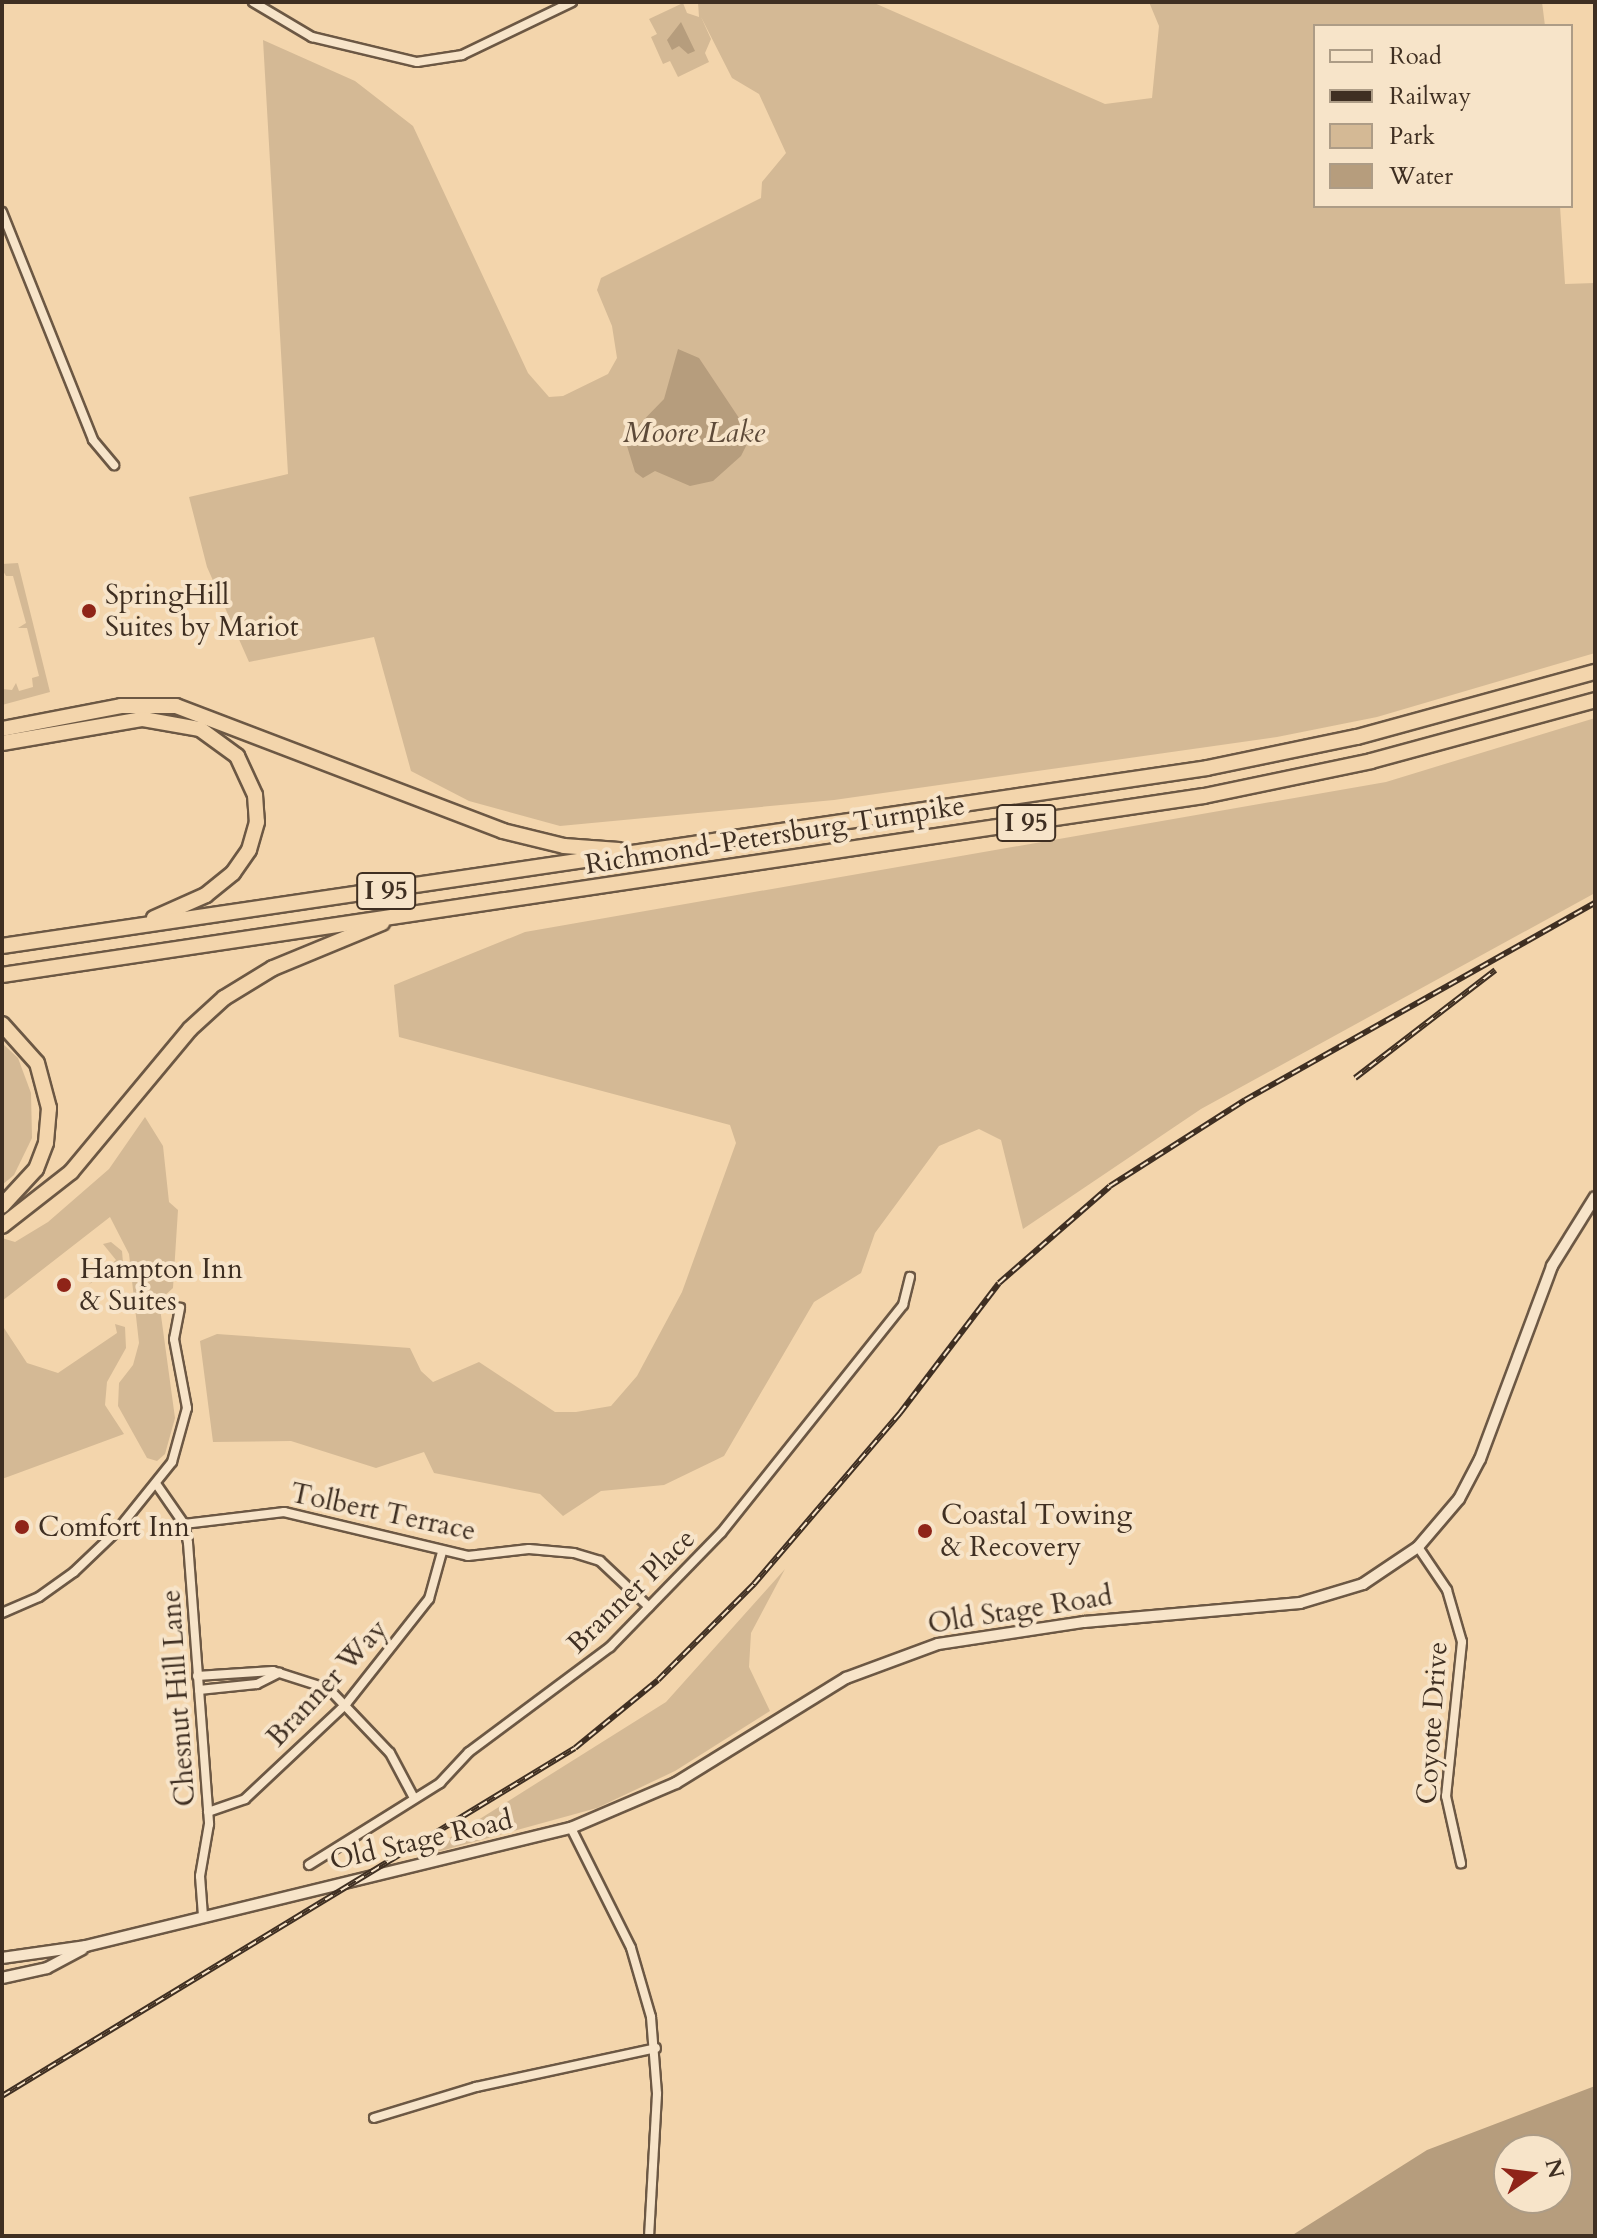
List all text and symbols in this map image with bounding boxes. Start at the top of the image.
legend [1313,24,1573,208]
text: Road [1389,40,1442,73]
text: Railway [1389,80,1471,113]
text: Park [1389,120,1435,153]
text: Water [1389,160,1453,193]
water label: Moore Lake [623,415,765,451]
place label: SpringHill Suites by Mariot [105,578,299,644]
marker: SpringHill Suites by Mariot [80,602,98,620]
street label: Richmond-Petersburg Turnpike [583,788,967,882]
road number: I 95 [996,801,1056,845]
road number: I 95 [356,869,416,913]
place label: Hampton Inn & Suites [80,1252,243,1318]
marker: Hampton Inn & Suites [55,1276,73,1294]
street label: Tolbert Terrace [287,1476,479,1548]
place label: Coastal Towing & Recovery [941,1498,1132,1564]
place label: Comfort Inn [38,1510,190,1544]
marker: Comfort Inn [13,1518,31,1536]
street label: Branner Place [560,1522,702,1660]
marker: Coastal Towing & Recovery [916,1522,934,1540]
street label: Old Stage Road [925,1579,1115,1641]
street label: Chesnut Hill Lane [154,1588,202,1808]
street label: Branner Way [260,1613,394,1753]
street label: Coyote Drive [1410,1640,1454,1806]
street label: Old Stage Road [327,1803,515,1877]
north arrow [1493,2134,1573,2214]
text: N [1537,2156,1571,2182]

